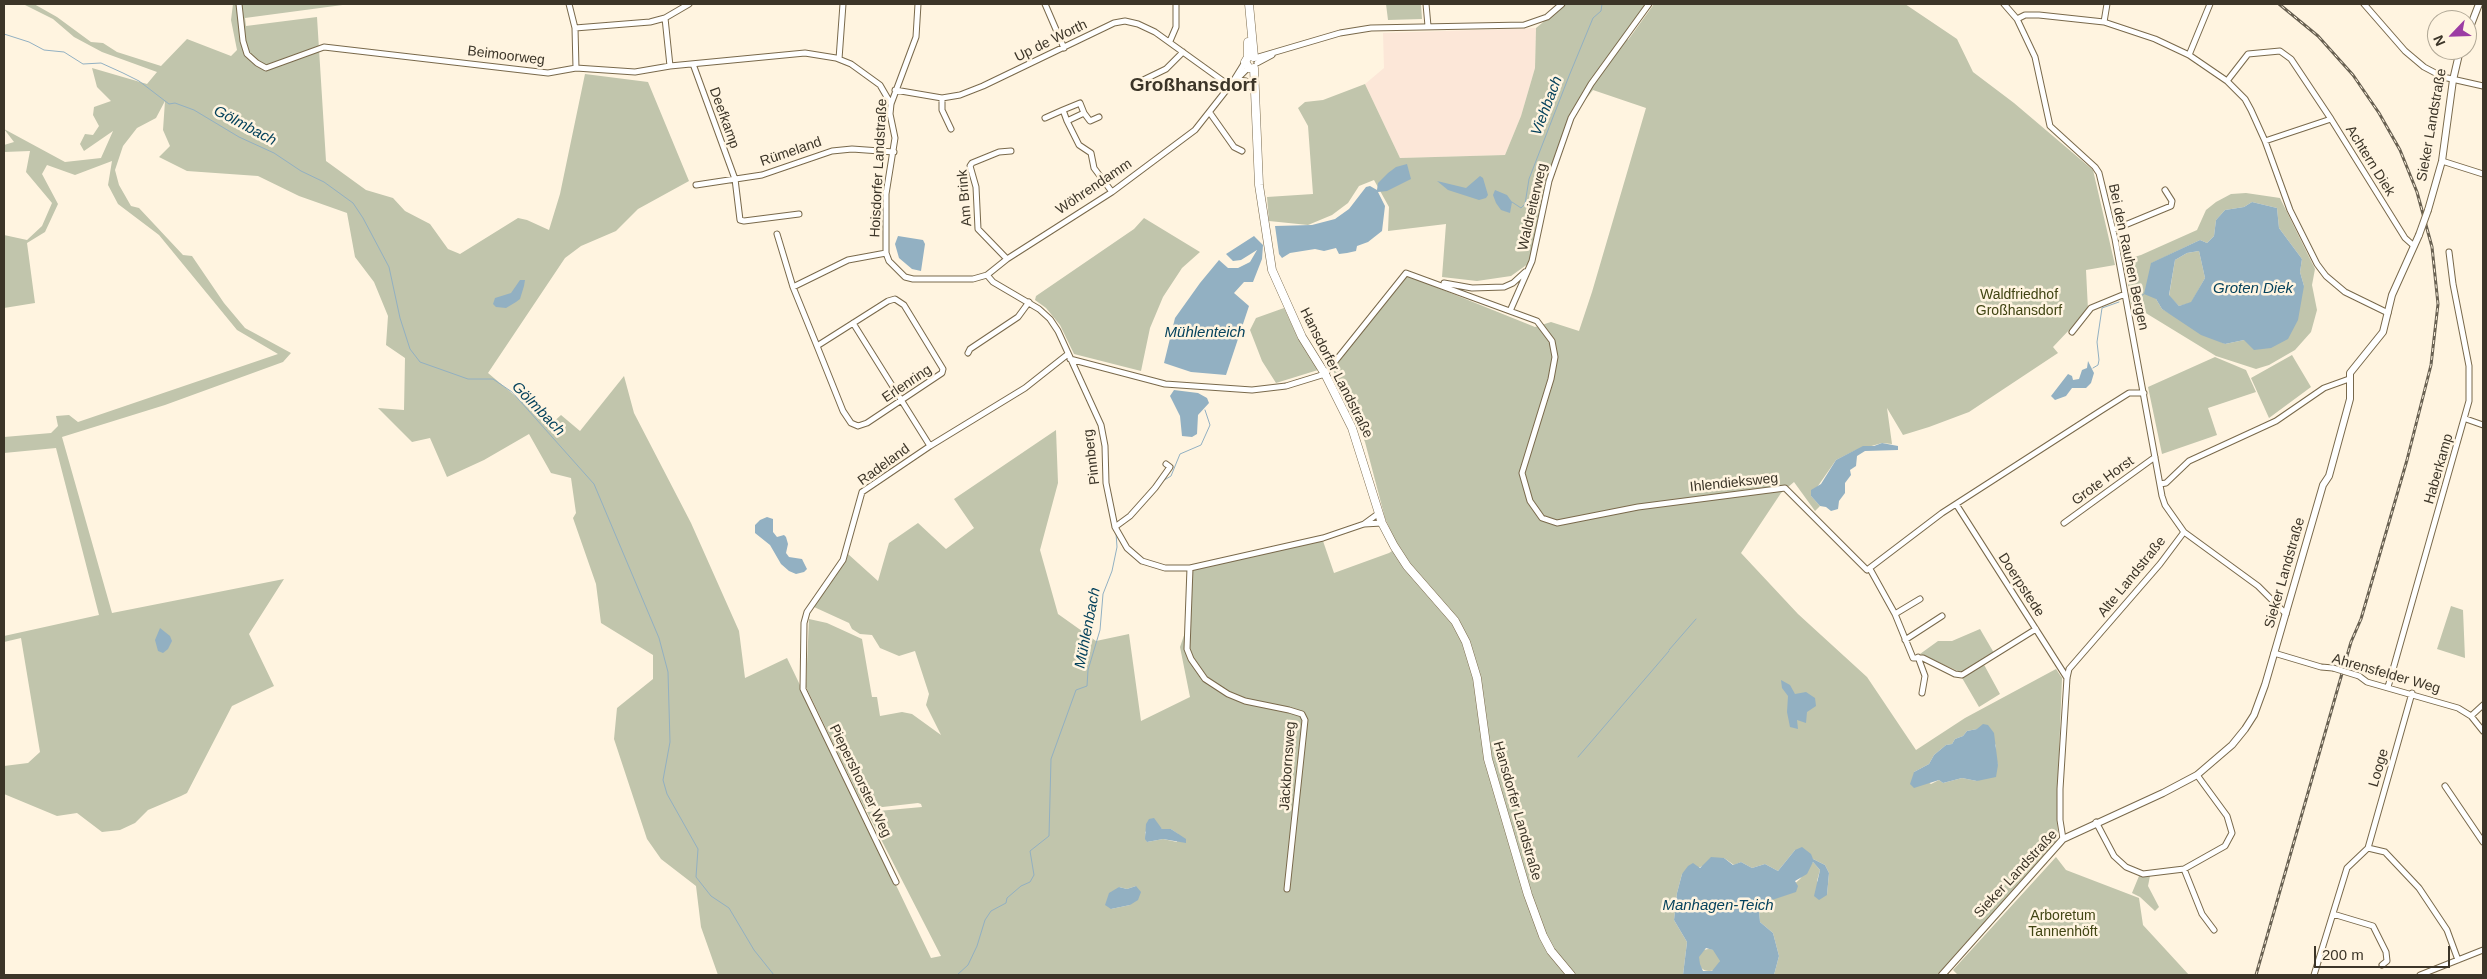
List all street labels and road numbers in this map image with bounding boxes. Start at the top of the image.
street label: Up de Worth [1012,16,1090,66]
street label: Beimoorweg [466,43,546,69]
street label: Sieker Landstraße [2414,67,2450,183]
street label: Deefkamp [705,85,743,151]
street label: Hoisdorfer Landstraße [867,98,891,238]
street label: Achtern Diek [2342,123,2398,199]
street label: Rümeland [758,134,824,170]
street label: Wöhrendamm [1053,155,1135,219]
street label: Waldreiterweg [1515,162,1551,252]
street label: Am Brink [954,169,976,227]
street label: Bei den Rauhen Bergen [2104,182,2152,332]
street label: Hansdorfer Landstraße [1296,305,1376,441]
street label: Erlenring [879,361,935,407]
street label: Pinnberg [1080,428,1104,486]
street label: Haberkamp [2421,432,2457,506]
street label: Radeland [855,441,913,489]
street label: Grote Horst [2069,453,2137,509]
street label: Ihlendieksweg [1689,470,1779,496]
street label: Sieker Landstraße [2261,516,2309,630]
street label: Alte Landstraße [2094,533,2170,621]
street label: Doerpstede [1994,550,2048,620]
street label: Ahrensfelder Weg [2330,651,2442,697]
street label: Jäckbornsweg [1276,721,1300,811]
street label: Piepershorster Weg [825,722,895,840]
street label: Hansdorfer Landstraße [1489,739,1545,883]
street label: Looge [2366,747,2392,789]
street label: Sieker Landstraße [1971,826,2061,922]

